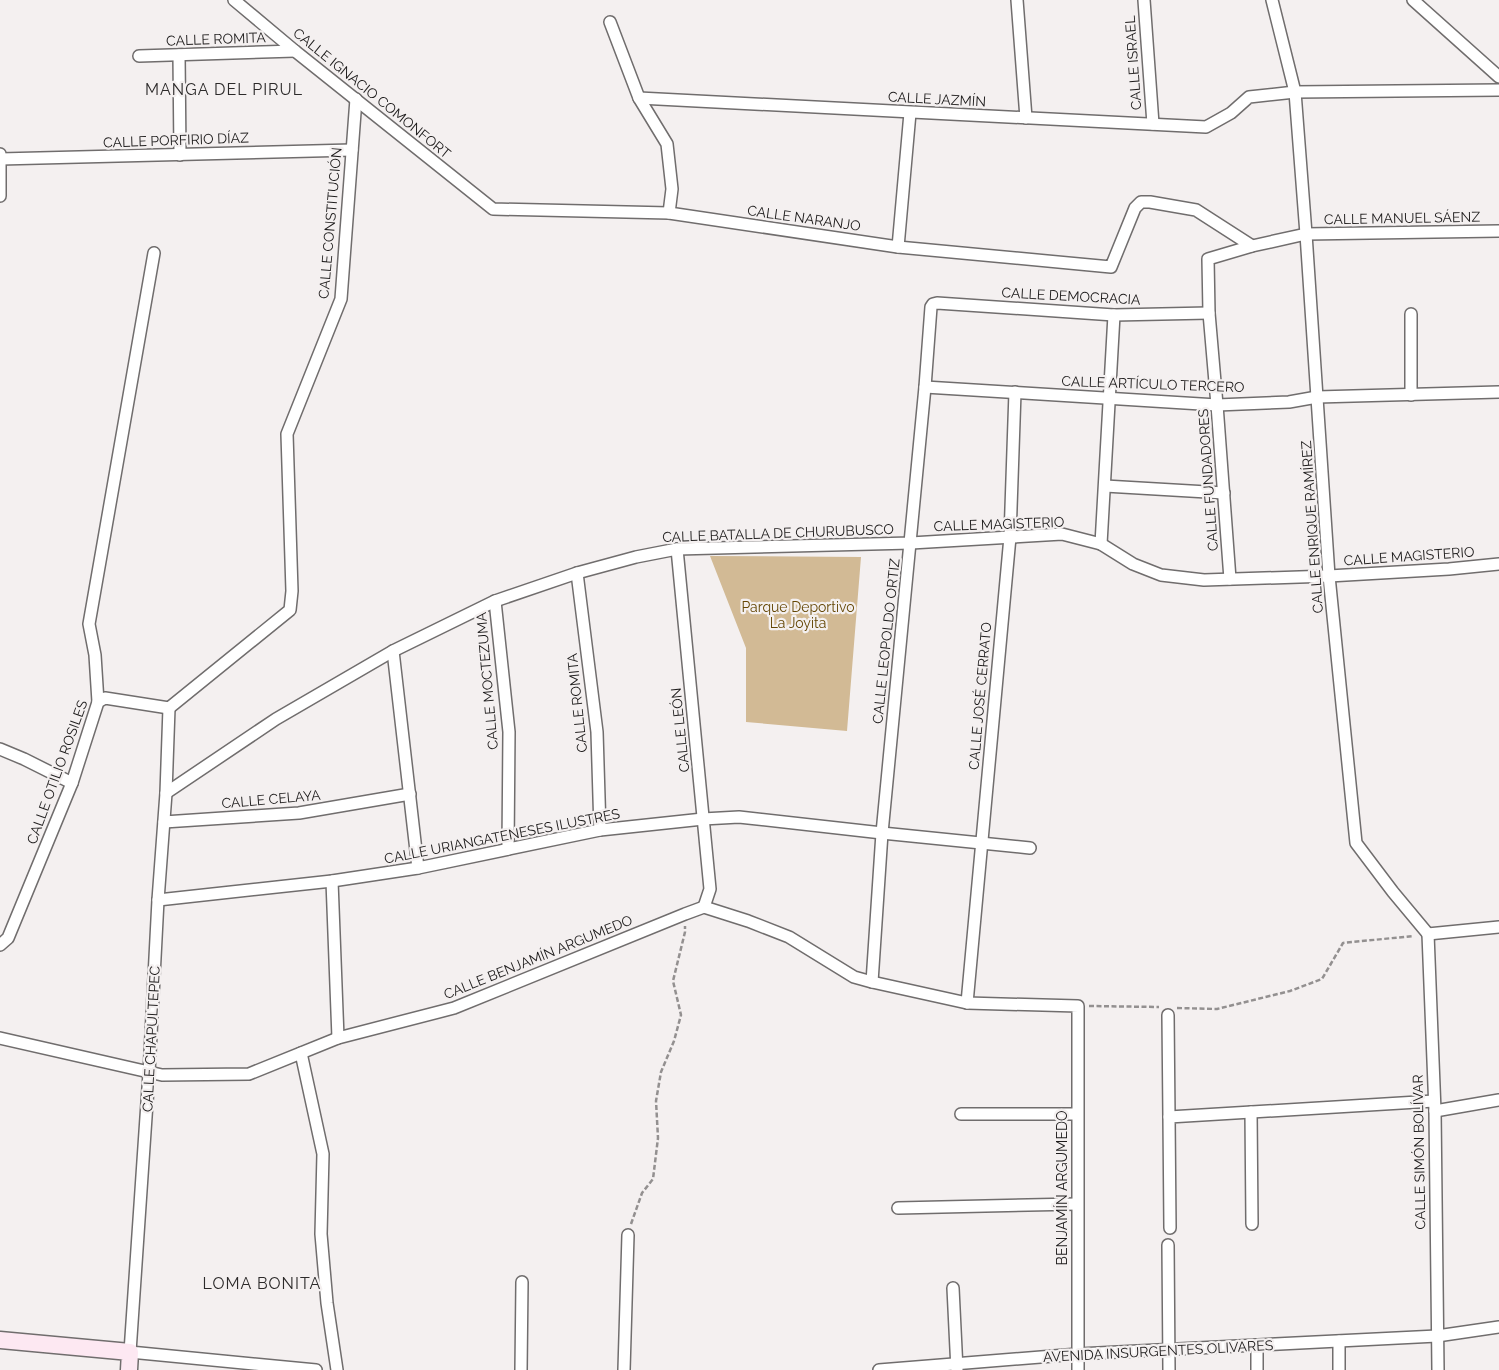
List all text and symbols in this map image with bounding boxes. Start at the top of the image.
street label: CALLE ISRAEL [1122,15,1144,111]
street label: CALLE IGNACIO COMONFORT [290,25,454,162]
street label: CALLE ROMITA [166,29,267,49]
district label: MANGA DEL PIRUL [145,80,303,99]
street label: CALLE JAZMÍN [887,87,987,110]
street label: CALLE PORFIRIO DÍAZ [103,128,249,151]
street label: CALLE CONSTITUCIÓN [314,146,345,299]
street label: CALLE NARANJO [746,202,862,234]
street label: CALLE MANUEL SÁENZ [1324,208,1480,227]
street label: CALLE DEMOCRACIA [1001,284,1141,308]
street label: CALLE ARTÍCULO TERCERO [1061,372,1245,395]
street label: CALLE FUNDADORES [1195,408,1221,552]
street label: CALLE ENRIQUE RAMÍREZ [1297,440,1326,614]
street label: CALLE MAGISTERIO [933,514,1065,534]
street label: CALLE BATALLA DE CHURUBUSCO [662,521,894,545]
street label: CALLE MAGISTERIO [1343,543,1475,569]
street label: CALLE LEOPOLDO ORTIZ [869,557,903,724]
park label: Parque Deportivo La Joyita [741,599,855,631]
street label: CALLE MOCTEZUMA [473,611,501,750]
street label: CALLE JOSÉ CERRATO [965,621,994,771]
street label: CALLE ROMITA [564,652,590,753]
street label: CALLE LEÓN [667,687,692,773]
street label: CALLE OTILIO ROSILES [23,697,91,846]
street label: CALLE CELAYA [221,787,322,811]
street label: CALLE URIANGATENESES ILUSTRES [383,805,622,867]
street label: CALLE BENJAMÍN ARGUMEDO [441,911,635,1002]
street label: CALLE CHAPULTEPEC [139,965,163,1112]
street label: CALLE SIMÓN BOLÍVAR [1409,1074,1428,1230]
street label: BENJAMÍN ARGUMEDO [1053,1111,1070,1265]
district label: LOMA BONITA [203,1274,321,1293]
street label: AVENIDA INSURGENTES OLIVARES [1042,1337,1274,1365]

